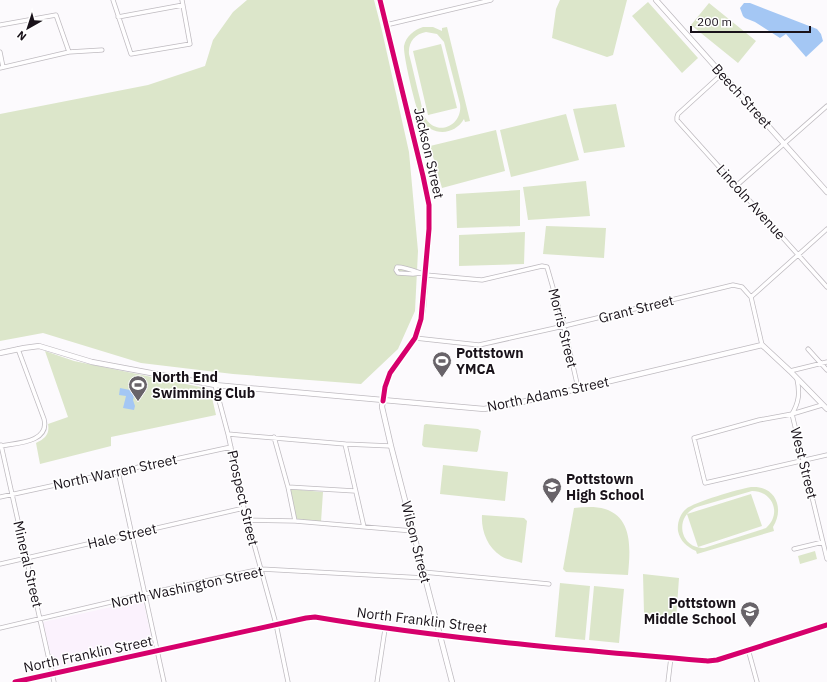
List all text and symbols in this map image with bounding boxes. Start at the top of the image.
north arrow [8,8,48,48]
scale bar [691,8,810,34]
text: 200 m [697,14,732,29]
text: N [14,28,29,44]
street label: Beech Street [708,60,776,132]
street label: Jackson Street [410,106,448,201]
street label: Lincoln Avenue [713,161,790,244]
street label: Morris Street [544,286,582,370]
street label: Grant Street [597,291,676,327]
place label: Pottstown YMCA [456,344,524,378]
sports icon: Pottstown YMCA [431,350,453,378]
place label: North End Swimming Club [152,368,255,402]
street label: North Adams Street [485,372,611,416]
sports icon: North End Swimming Club [127,374,149,402]
street label: West Street [786,425,822,501]
street label: Prospect Street [223,448,263,548]
street label: North Warren Street [51,450,179,494]
place label: Pottstown High School [566,470,644,504]
school or university icon: Pottstown High School [541,476,563,504]
street label: Wilson Street [397,499,435,585]
street label: Mineral Street [9,519,47,609]
street label: Hale Street [86,519,158,553]
street label: North Washington Street [109,562,265,612]
place label: Pottstown Middle School [644,594,736,628]
school or university icon: Pottstown Middle School [739,600,761,628]
street label: North Franklin Street [356,603,488,637]
street label: North Franklin Street [22,632,154,676]

